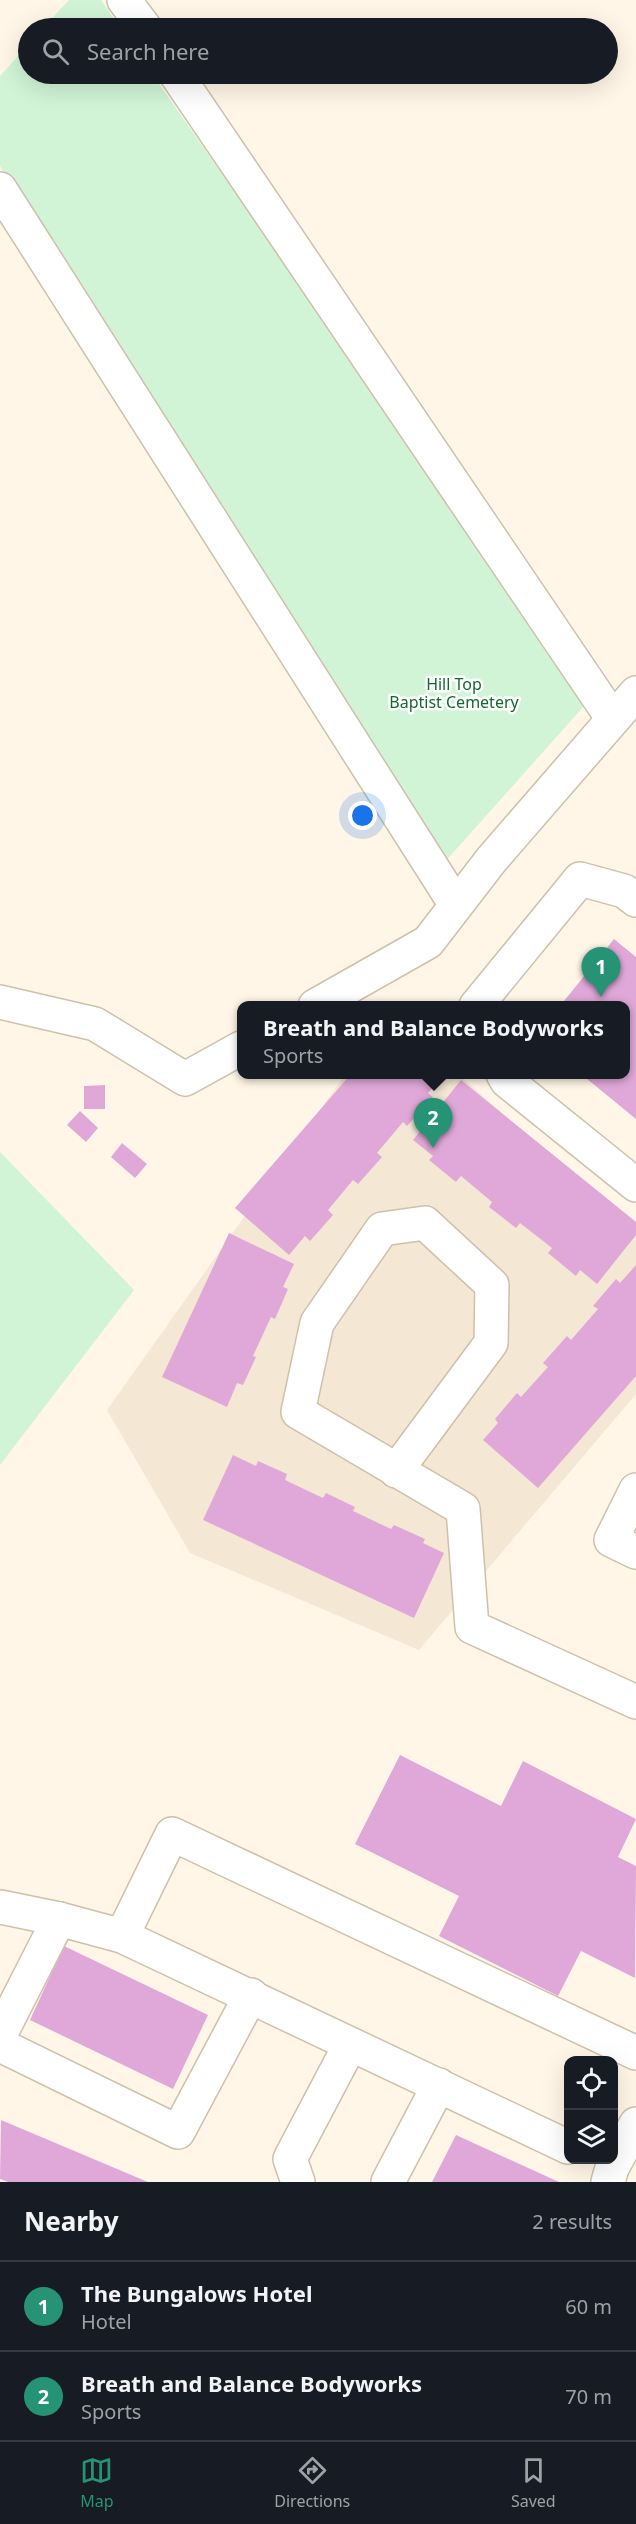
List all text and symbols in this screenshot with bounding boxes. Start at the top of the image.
search box [18,18,618,84]
icon: search [39,35,72,68]
text: Search here [87,36,209,66]
park label: Hill Top Baptist Cemetery [389,673,520,713]
your location [348,801,377,830]
pin: 1 [582,948,620,997]
popup [237,1001,630,1079]
text: Breath and Balance Bodyworks [263,1012,604,1042]
text: Sports [263,1042,323,1069]
pin: 2 [414,1098,452,1148]
map controls [564,2056,618,2164]
button: locate [564,2056,618,2110]
button: layers [564,2110,618,2164]
text: Nearby [24,2203,119,2239]
text: 2 results [532,2208,612,2235]
text: The Bungalows Hotel [81,2278,312,2308]
text: 1 [38,2293,49,2320]
text: 60 m [565,2293,612,2320]
text: Hotel [81,2308,132,2335]
text: Breath and Balance Bodyworks [81,2368,422,2398]
text: 2 [38,2383,49,2410]
text: 70 m [565,2383,612,2410]
text: Sports [81,2398,141,2425]
tab: Map [80,2454,114,2512]
tab: Directions [274,2454,350,2512]
tab: Saved [511,2454,556,2512]

